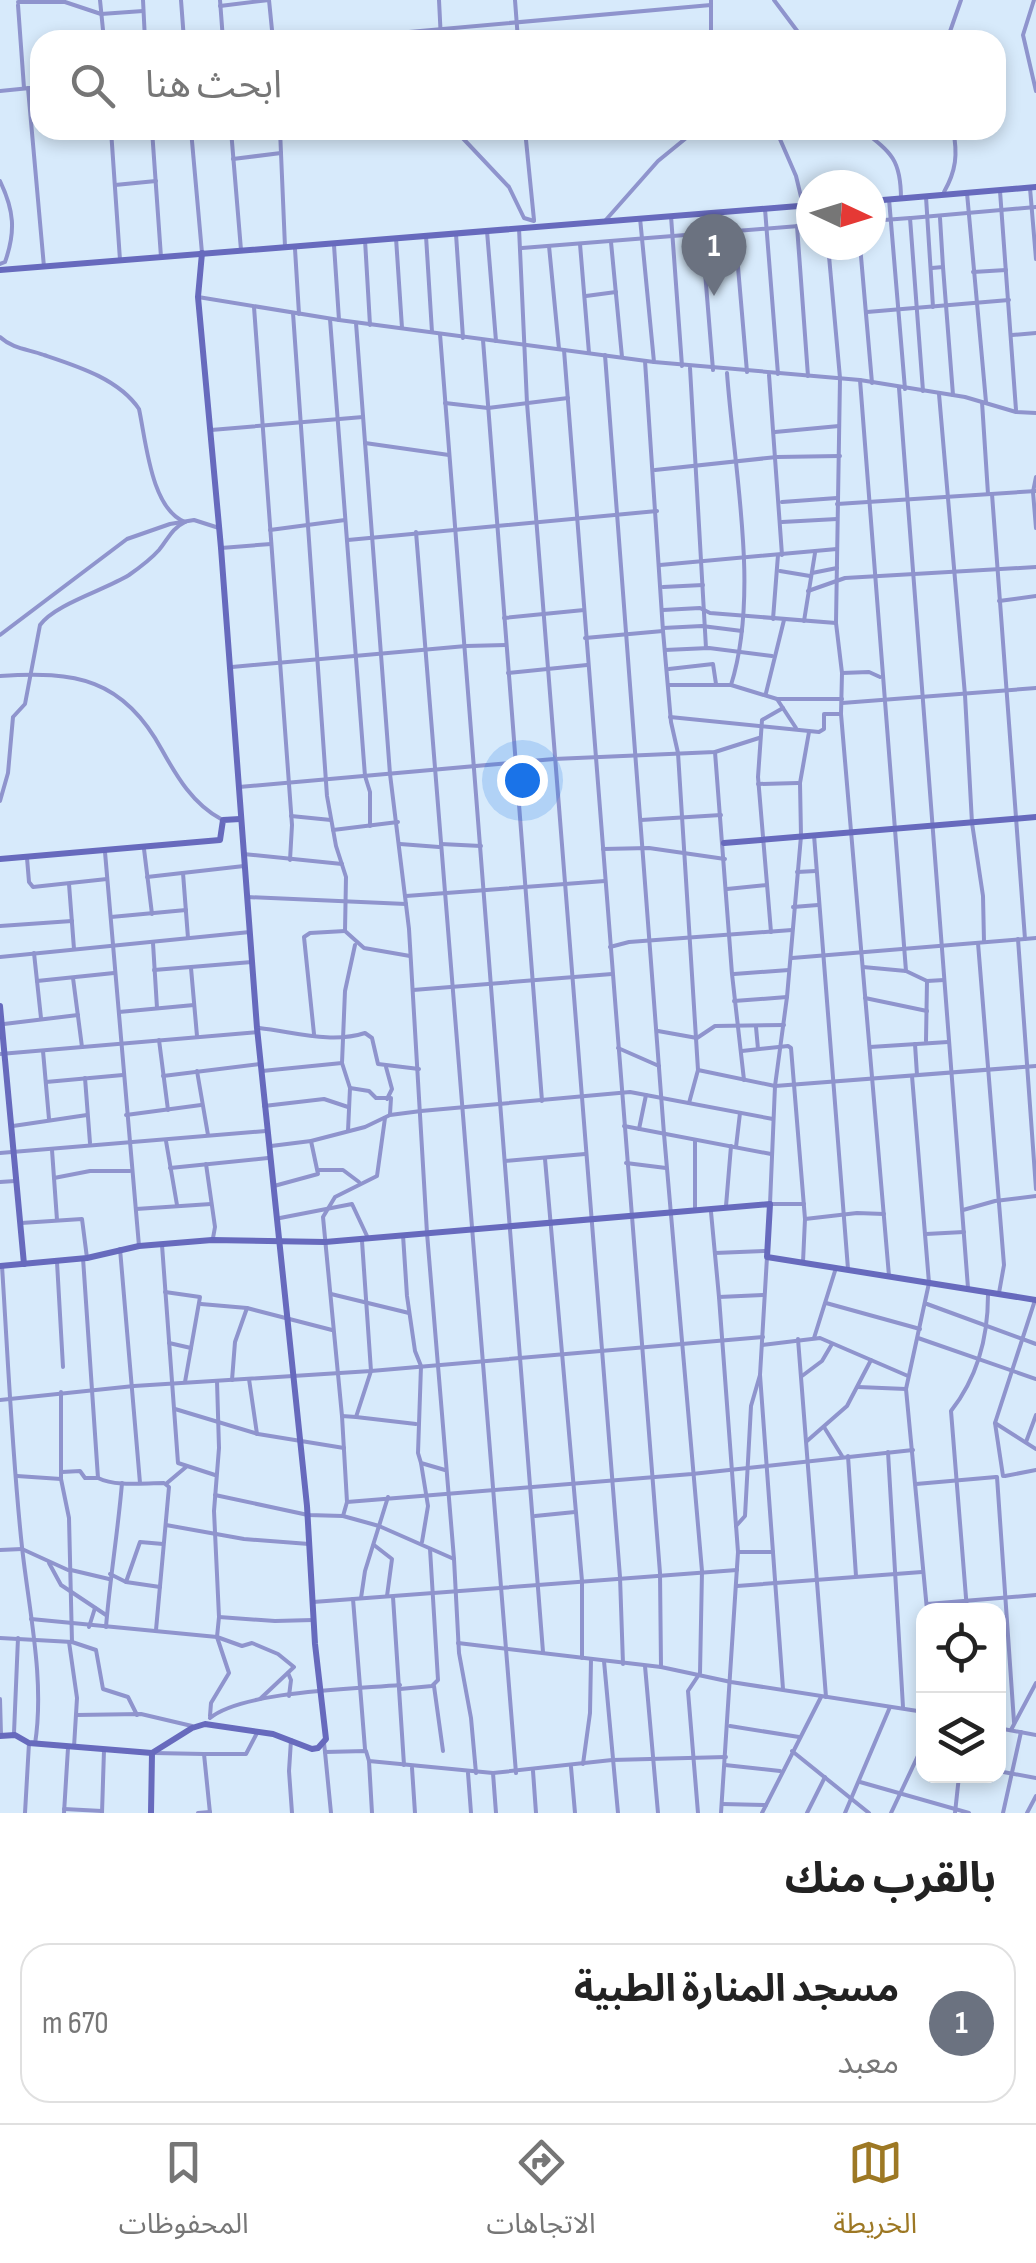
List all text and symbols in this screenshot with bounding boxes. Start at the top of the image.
search box [30,30,1006,140]
icon: search [65,58,120,113]
text: ابحث هنا [145,63,282,108]
north arrow [796,170,886,260]
pin: 1 [682,214,746,296]
your location [497,755,548,806]
map controls [916,1603,1006,1783]
button: locate [916,1603,1006,1693]
button: layers [916,1693,1006,1783]
text: بالقرب منك [785,1854,996,1905]
text: مسجد المنارة الطبية [574,1967,899,2012]
text: 670 m [42,2004,109,2043]
text: 1 [955,2004,968,2043]
text: معبد [838,2044,899,2083]
tab: المحفوظات [119,2135,249,2254]
tab: الاتجاهات [486,2135,596,2254]
tab: الخريطة [833,2135,917,2254]

